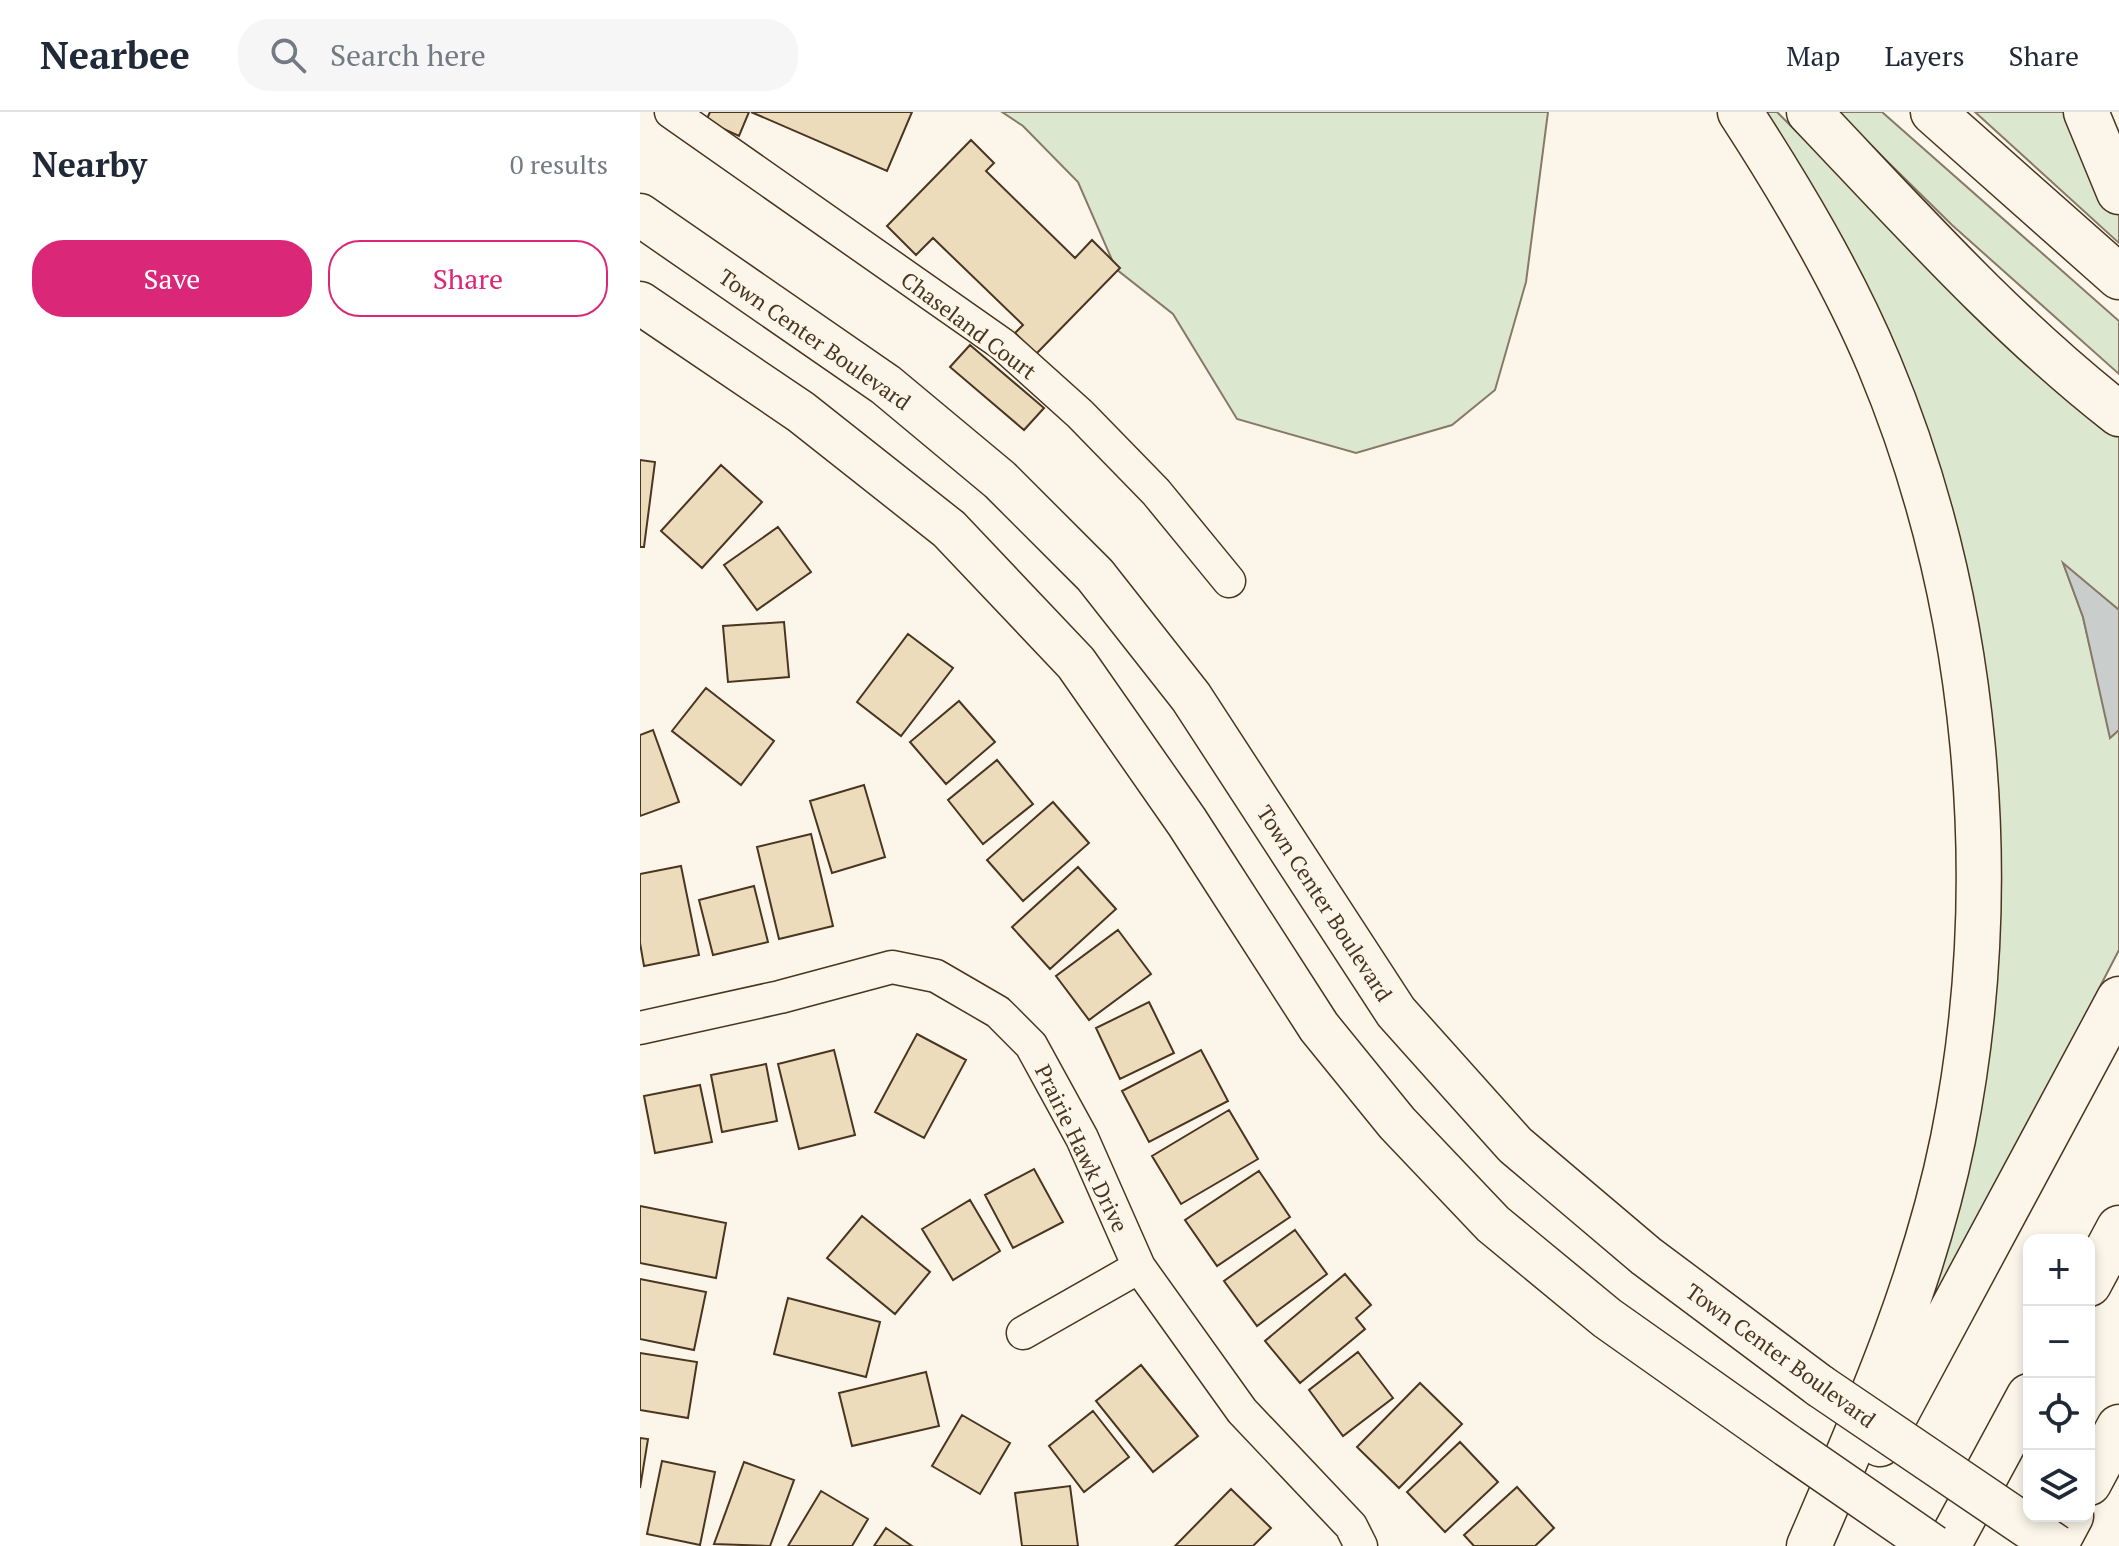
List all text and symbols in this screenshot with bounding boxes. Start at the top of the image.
search box [238,19,798,91]
text: Nearbee [40,30,190,80]
icon: search [266,33,310,77]
text: Search here [330,35,486,75]
text: Map [1786,37,1840,74]
text: Layers [1884,37,1965,74]
text: Share [2009,37,2079,74]
text: Nearby [32,142,147,187]
text: 0 results [510,147,608,181]
button: Save [32,240,312,317]
button: Share [328,240,608,317]
street label: Town Center Boulevard [713,262,917,416]
street label: Chaseland Court [896,265,1042,385]
street label: Town Center Boulevard [1251,800,1399,1006]
street label: Prairie Hawk Drive [1029,1059,1135,1237]
map controls [2023,1234,2095,1522]
button: + [2023,1234,2095,1306]
street label: Town Center Boulevard [1680,1276,1882,1434]
button: − [2023,1306,2095,1378]
button: locate [2023,1378,2095,1450]
button: layers [2023,1450,2095,1522]

